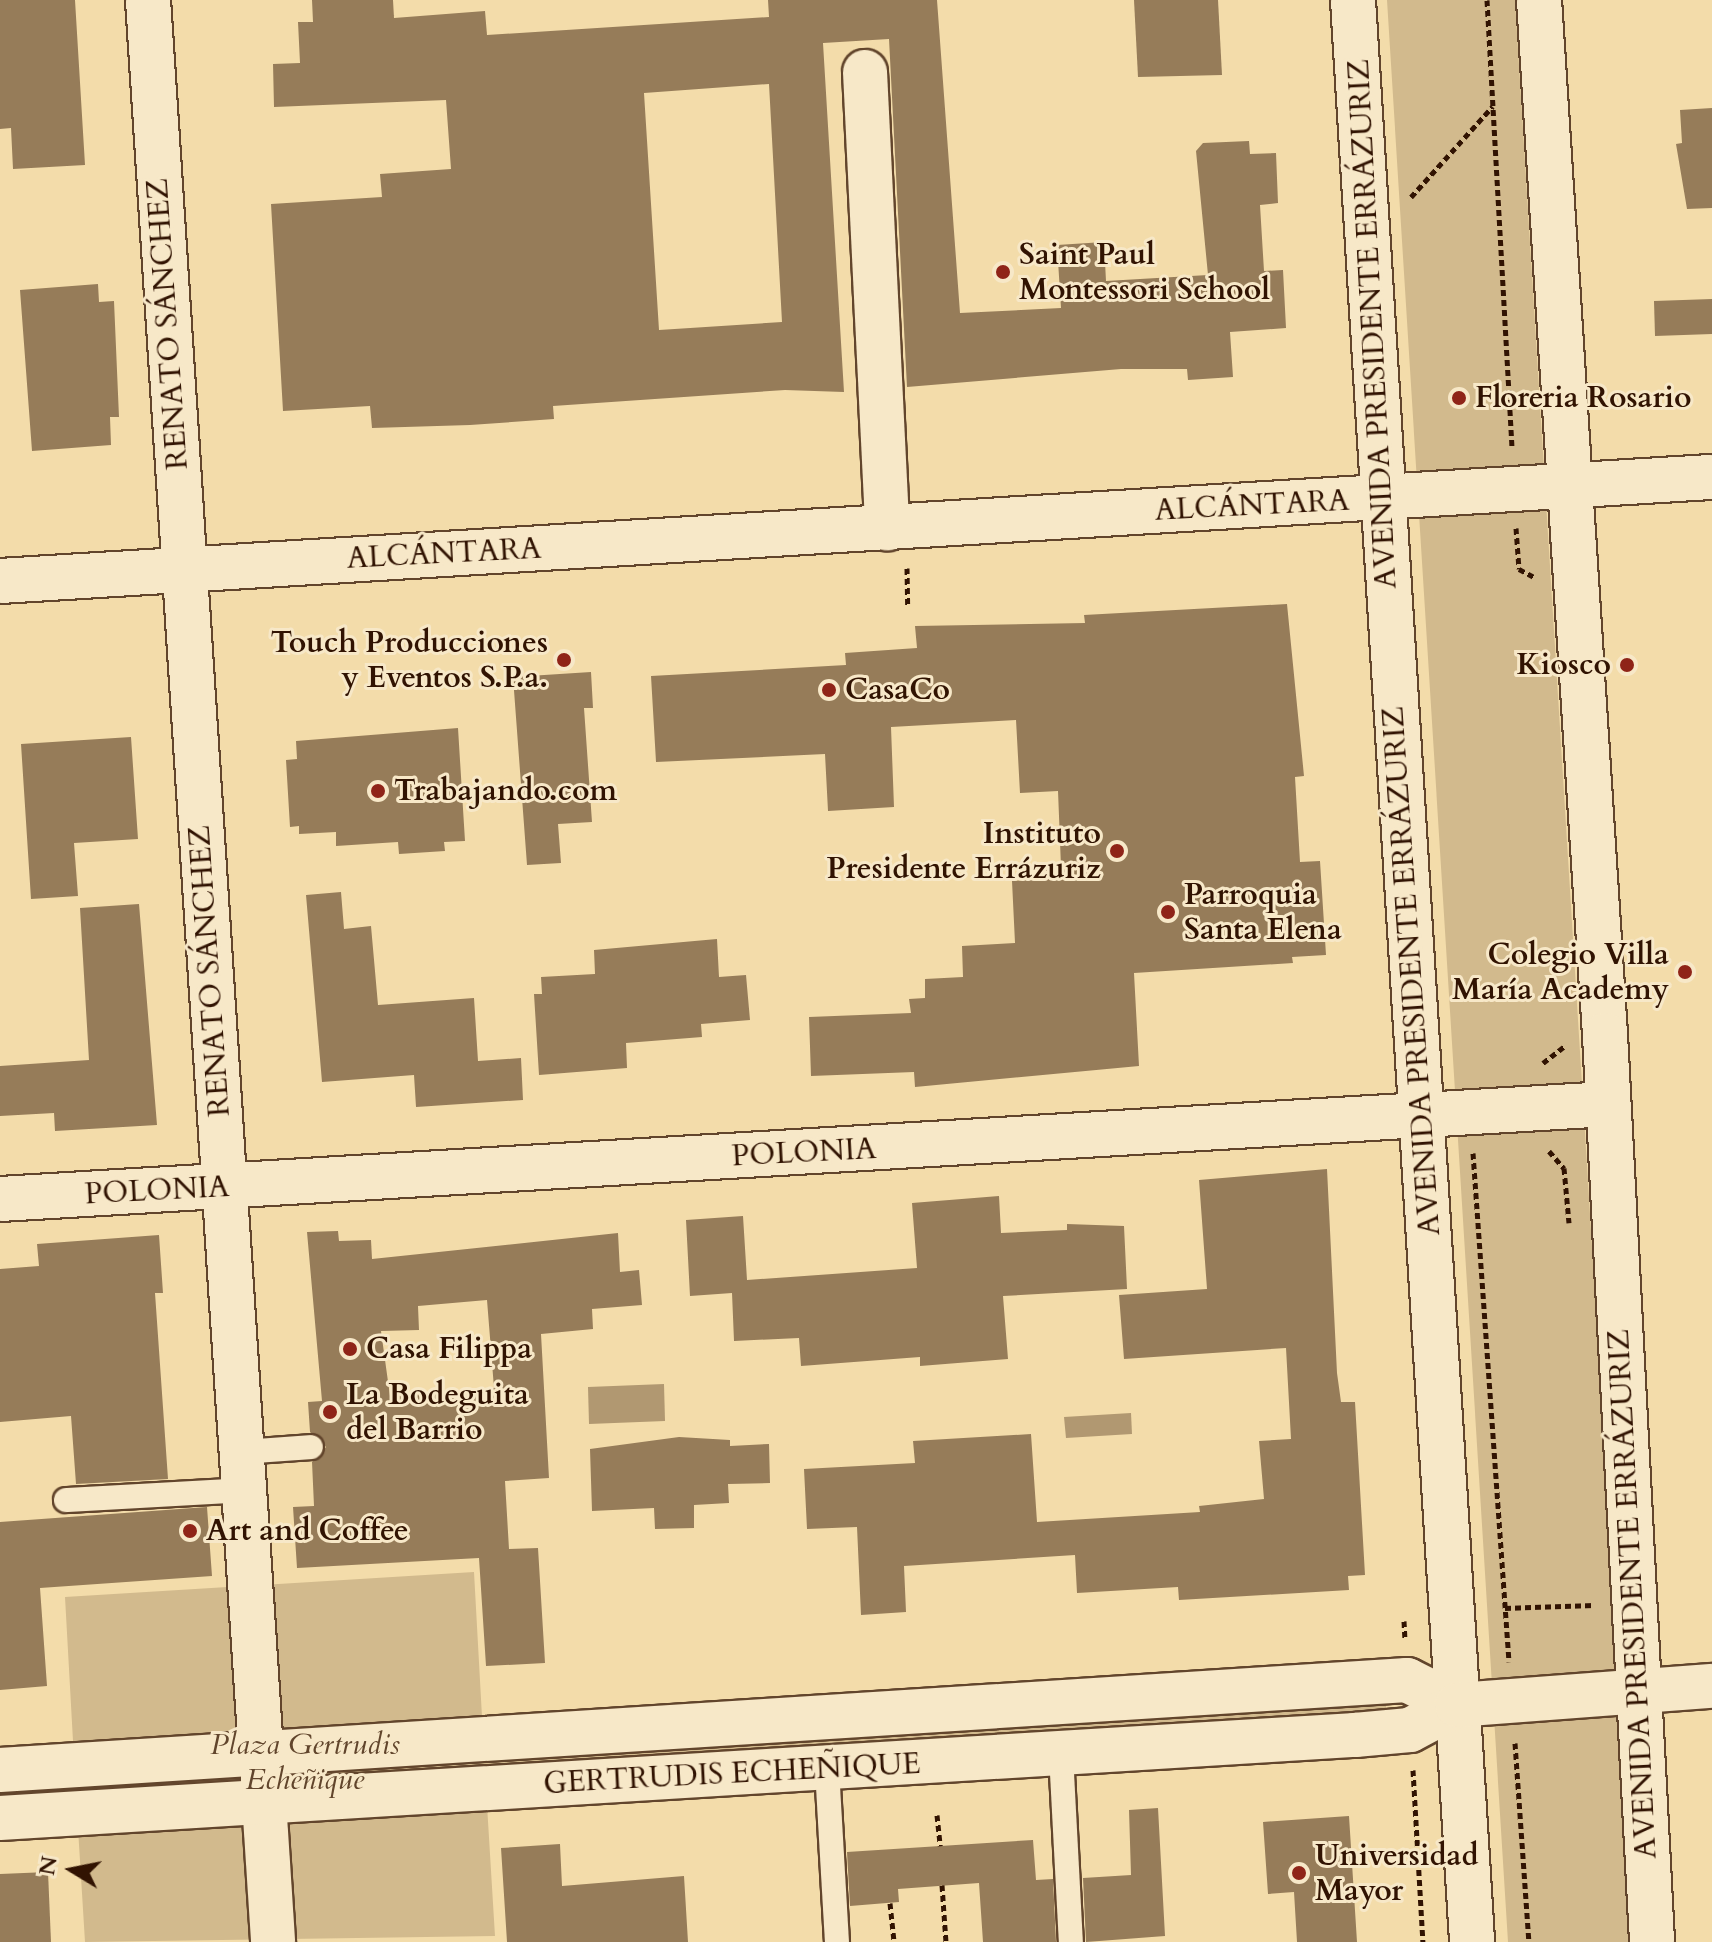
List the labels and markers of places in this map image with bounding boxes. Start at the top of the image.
place label: Saint Paul Montessori School [1019,237,1270,308]
marker: Saint Paul Montessori School [994,263,1012,281]
place label: Floreria Rosario [1475,380,1692,416]
marker: Floreria Rosario [1450,389,1468,407]
place label: Touch Producciones y Eventos S.P.a. [271,625,548,696]
place label: Kiosco [1517,647,1611,683]
marker: Touch Producciones y Eventos S.P.a. [555,651,573,669]
marker: Kiosco [1618,656,1636,674]
place label: CasaCo [845,672,950,708]
marker: CasaCo [820,681,838,699]
place label: Trabajando.com [394,773,617,809]
marker: Trabajando.com [369,782,387,800]
place label: Instituto Presidente Errázuriz [826,816,1101,886]
marker: Instituto Presidente Errázuriz [1108,842,1126,860]
place label: Parroquia Santa Elena [1184,877,1342,948]
marker: Parroquia Santa Elena [1159,903,1177,921]
place label: Colegio Villa María Academy [1452,937,1669,1008]
marker: Colegio Villa María Academy [1676,963,1694,981]
place label: Casa Filippa [366,1331,532,1367]
marker: Casa Filippa [341,1340,359,1358]
place label: La Bodeguita del Barrio [346,1377,529,1448]
marker: La Bodeguita del Barrio [321,1403,339,1421]
place label: Art and Coffee [206,1513,409,1549]
marker: Art and Coffee [181,1522,199,1540]
place label: Universidad Mayor [1315,1838,1479,1908]
marker: Universidad Mayor [1290,1864,1308,1882]

